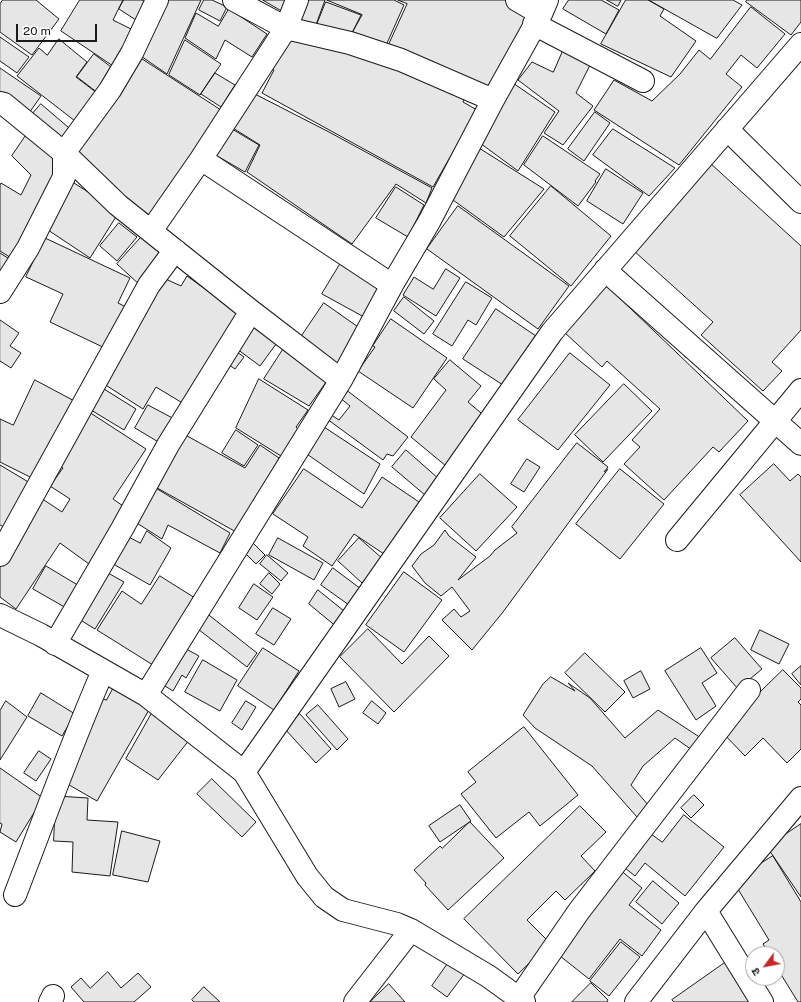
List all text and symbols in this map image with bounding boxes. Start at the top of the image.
scale bar [18,16,99,42]
text: 20 m [23,24,51,38]
north arrow [745,946,785,986]
text: उ [749,966,762,978]

